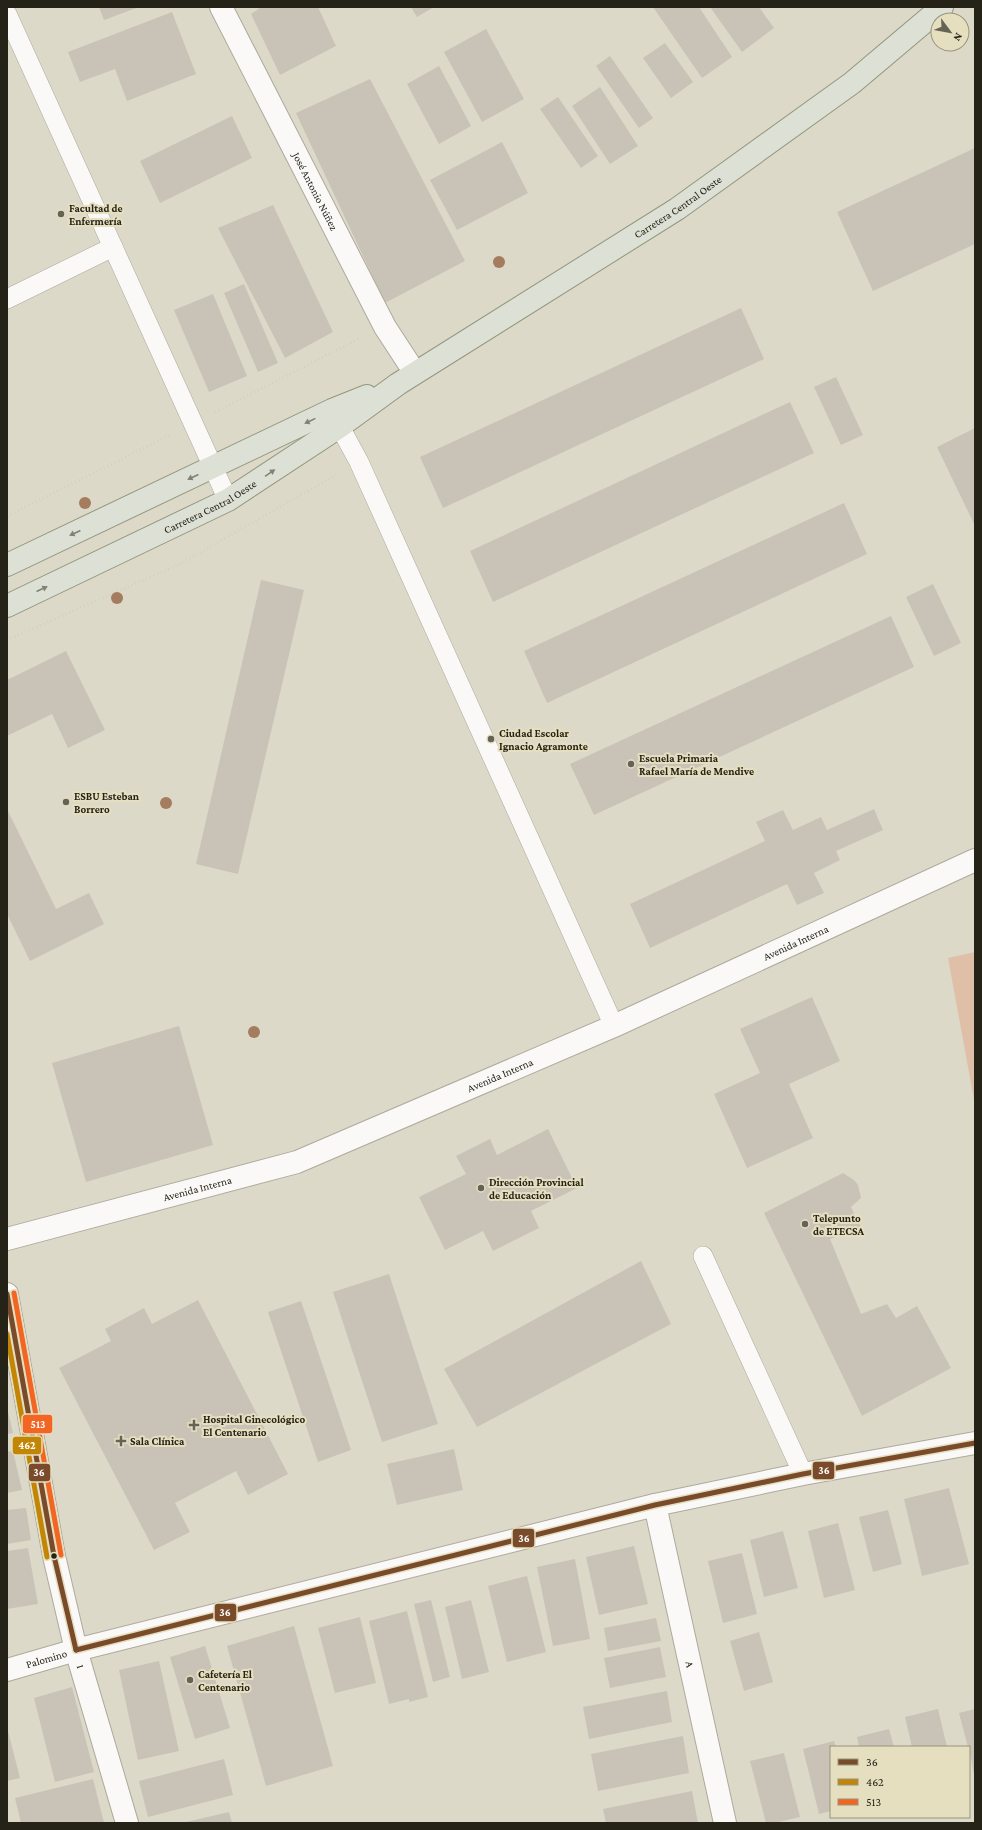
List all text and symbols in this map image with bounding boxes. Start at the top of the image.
north arrow [930,12,970,52]
text: N [951,31,966,44]
street label: José Antonio Núñez [289,149,341,233]
street label: Carretera Central Oeste [632,173,724,241]
place label: Facultad de Enfermería [69,202,123,227]
marker: Facultad de Enfermería [56,209,66,219]
one-way arrow [305,418,316,424]
one-way arrow [264,469,276,476]
one-way arrow [187,474,199,480]
street label: Carretera Central Oeste [162,477,258,536]
one-way arrow [70,530,81,536]
one-way arrow [37,586,48,592]
place label: Ciudad Escolar Ignacio Agramonte [499,727,588,752]
marker: Ciudad Escolar Ignacio Agramonte [486,734,496,744]
place label: Escuela Primaria Rafael María de Mendive [639,752,754,777]
marker: Escuela Primaria Rafael María de Mendive [626,759,636,769]
place label: ESBU Esteban Borrero [74,790,140,815]
marker: ESBU Esteban Borrero [61,797,71,807]
street label: Avenida Interna [761,922,830,963]
street label: Avenida Interna [465,1056,535,1094]
street label: Avenida Interna [162,1174,233,1203]
place label: Dirección Provincial de Educación [489,1176,584,1201]
marker: Dirección Provincial de Educación [476,1183,486,1193]
place label: Telepunto de ETECSA [813,1212,864,1237]
marker: Telepunto de ETECSA [800,1219,810,1229]
place label: Hospital Ginecológico El Centenario [203,1413,305,1438]
line badge: 513 [22,1414,53,1434]
text: 513 [31,1418,45,1430]
marker: Hospital Ginecológico El Centenario [188,1419,200,1431]
marker: Sala Clínica [115,1435,127,1447]
place label: Sala Clínica [130,1435,185,1447]
line badge: 462 [12,1436,42,1455]
text: 462 [18,1439,36,1451]
line badge: 36 [812,1461,835,1480]
line badge: 36 [28,1463,51,1482]
text: 36 [818,1464,830,1476]
text: 36 [33,1466,45,1478]
line badge: 36 [512,1528,535,1548]
text: 36 [518,1532,530,1544]
unlabelled marker [49,1551,59,1561]
line badge: 36 [214,1603,237,1622]
text: 36 [219,1606,231,1618]
street label: Palomino [25,1647,69,1670]
street label: A [684,1660,697,1669]
street label: 1 [75,1663,87,1670]
place label: Cafetería El Centenario [198,1668,253,1693]
marker: Cafetería El Centenario [185,1675,195,1685]
legend [830,1746,970,1818]
text: 36 [866,1755,878,1769]
text: 462 [866,1775,884,1789]
text: 513 [866,1795,882,1809]

